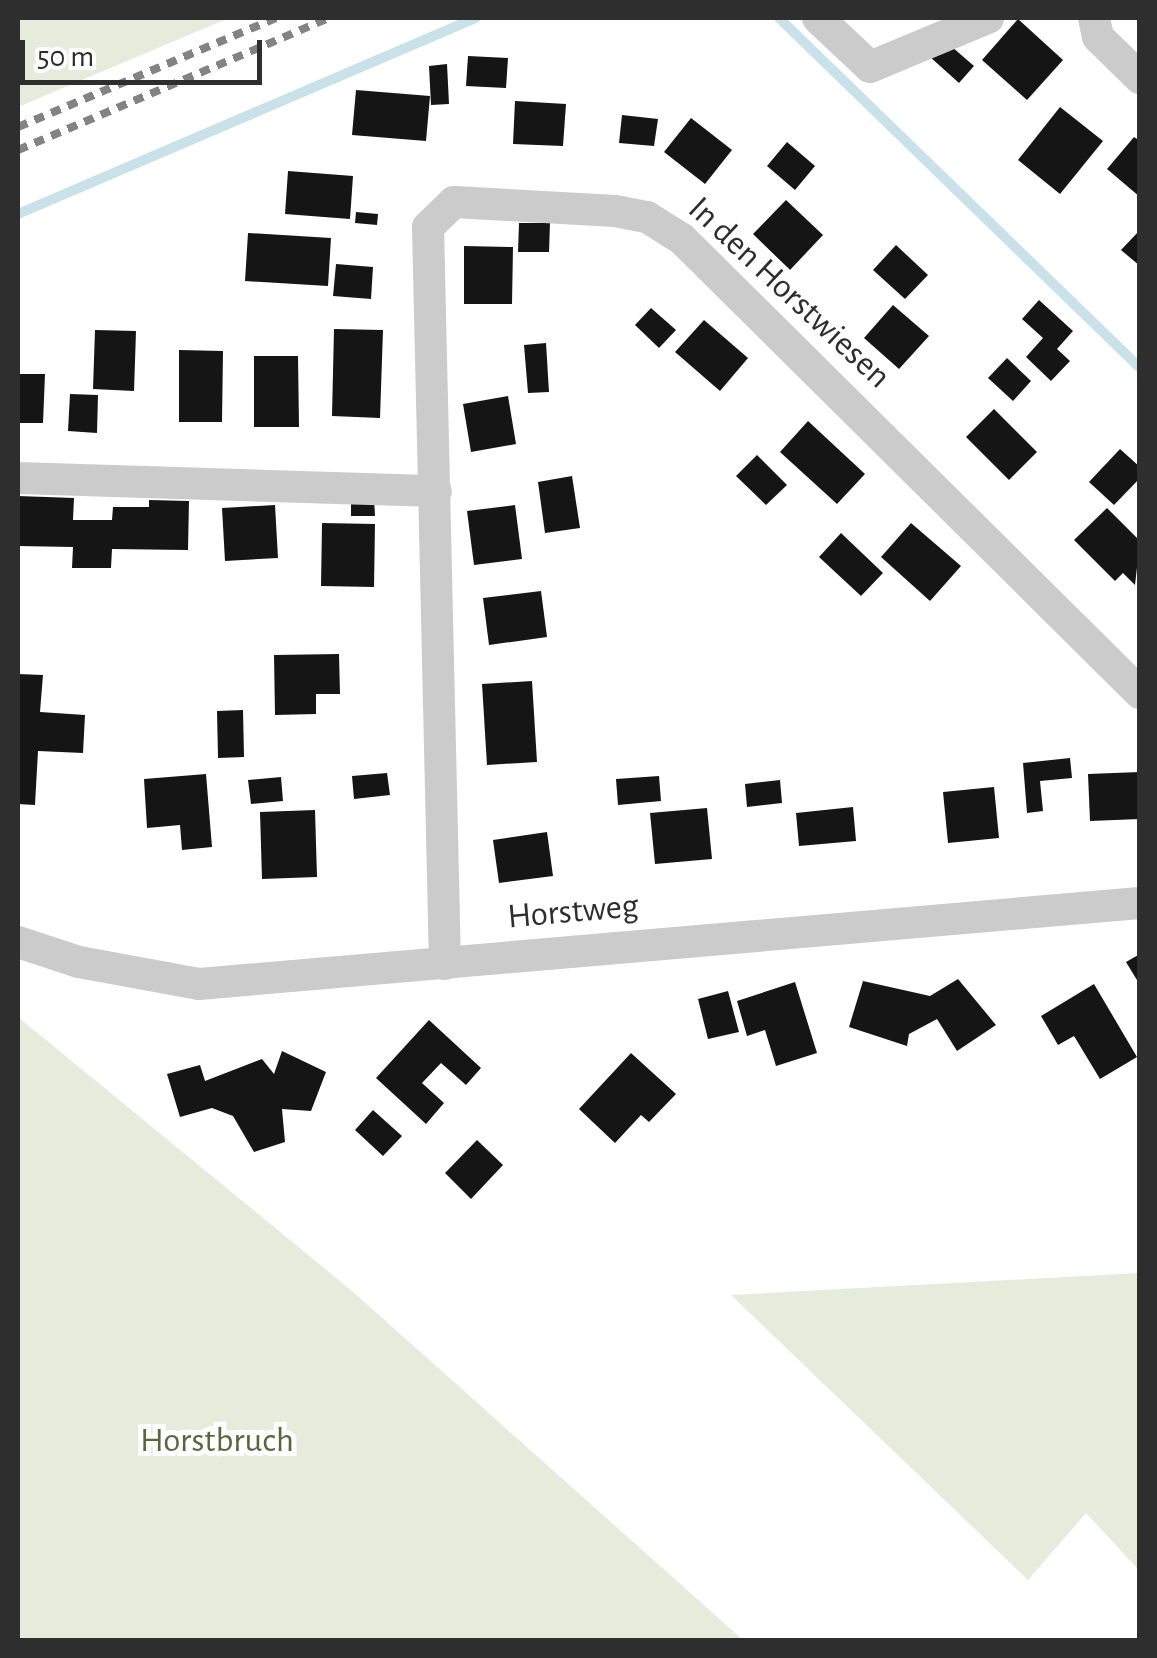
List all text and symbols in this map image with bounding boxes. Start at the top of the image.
scale bar [25,20,268,82]
text: 50 m [37,42,94,72]
street label: In den Horstwiesen [679,188,899,398]
street label: Horstweg [506,885,640,939]
park label: Horstbruch [140,1420,294,1462]

